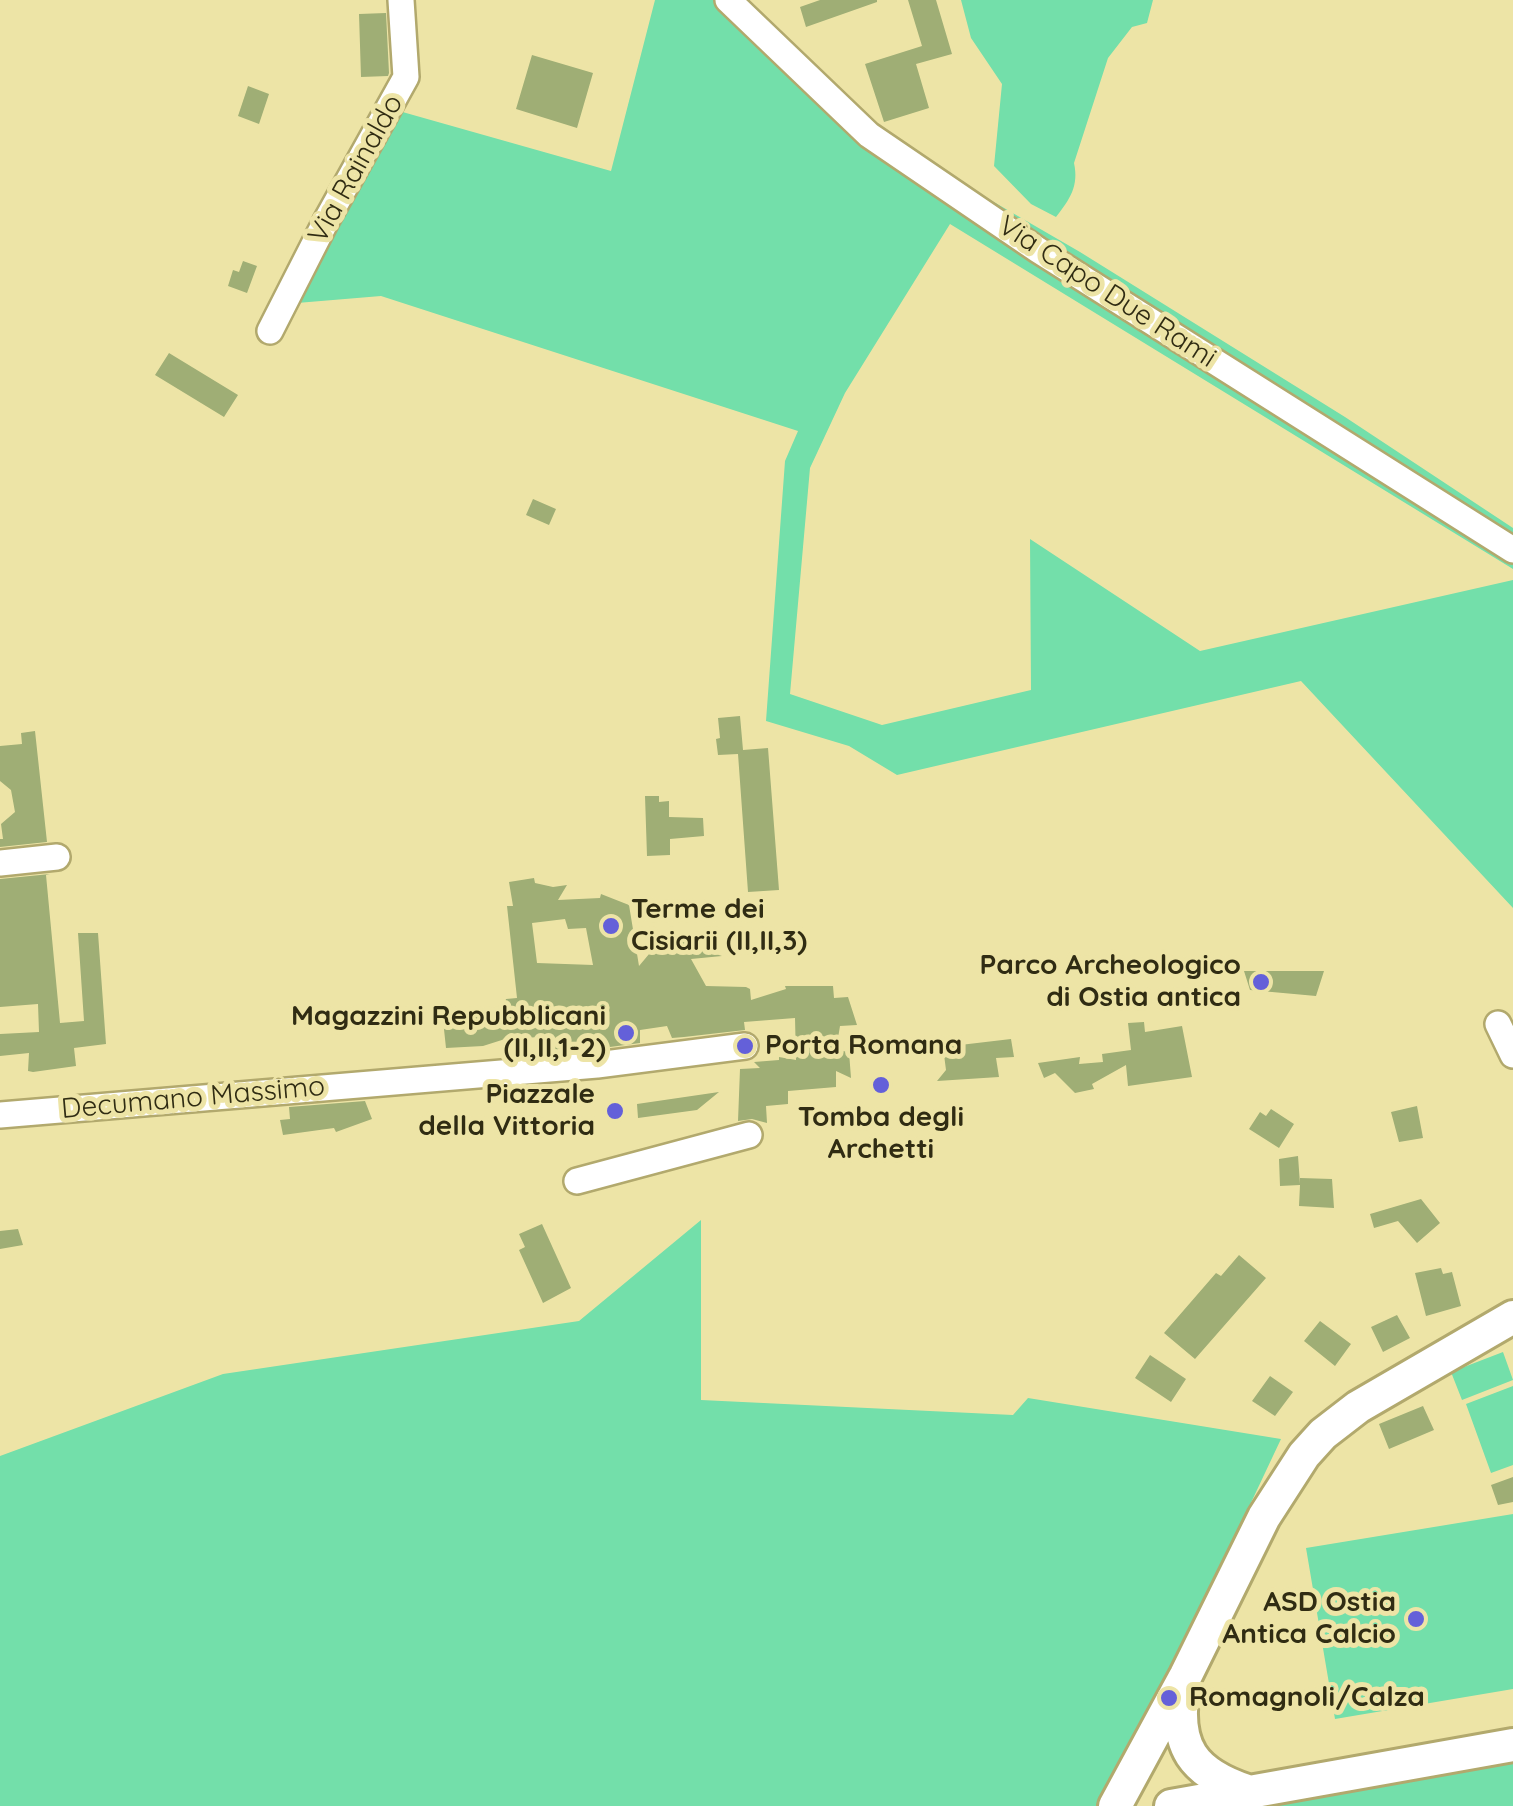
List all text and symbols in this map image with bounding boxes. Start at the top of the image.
street label: Via Rainaldo [301,89,411,249]
street label: Via Capo Due Rami [992,209,1222,375]
place label: Terme dei Cisiarii (II,II,3) [631,893,807,959]
marker: Terme dei Cisiarii (II,II,3) [600,915,622,937]
place label: Parco Archeologico di Ostia antica [980,949,1241,1015]
marker: Parco Archeologico di Ostia antica [1250,971,1272,993]
place label: Magazzini Repubblicani (II,II,1-2) [291,1000,606,1066]
marker: Magazzini Repubblicani (II,II,1-2) [615,1022,637,1044]
place label: Porta Romana [765,1029,962,1063]
marker: Porta Romana [734,1035,756,1057]
street label: Decumano Massimo [60,1070,326,1126]
marker: Tomba degli Archetti [870,1074,892,1096]
place label: Piazzale della Vittoria [418,1078,595,1144]
marker: Piazzale della Vittoria [604,1100,626,1122]
place label: Tomba degli Archetti [798,1101,964,1167]
place label: ASD Ostia Antica Calcio [1222,1586,1396,1652]
marker: ASD Ostia Antica Calcio [1405,1608,1427,1630]
place label: Romagnoli/Calza [1189,1681,1425,1715]
marker: Romagnoli/Calza [1158,1687,1180,1709]

